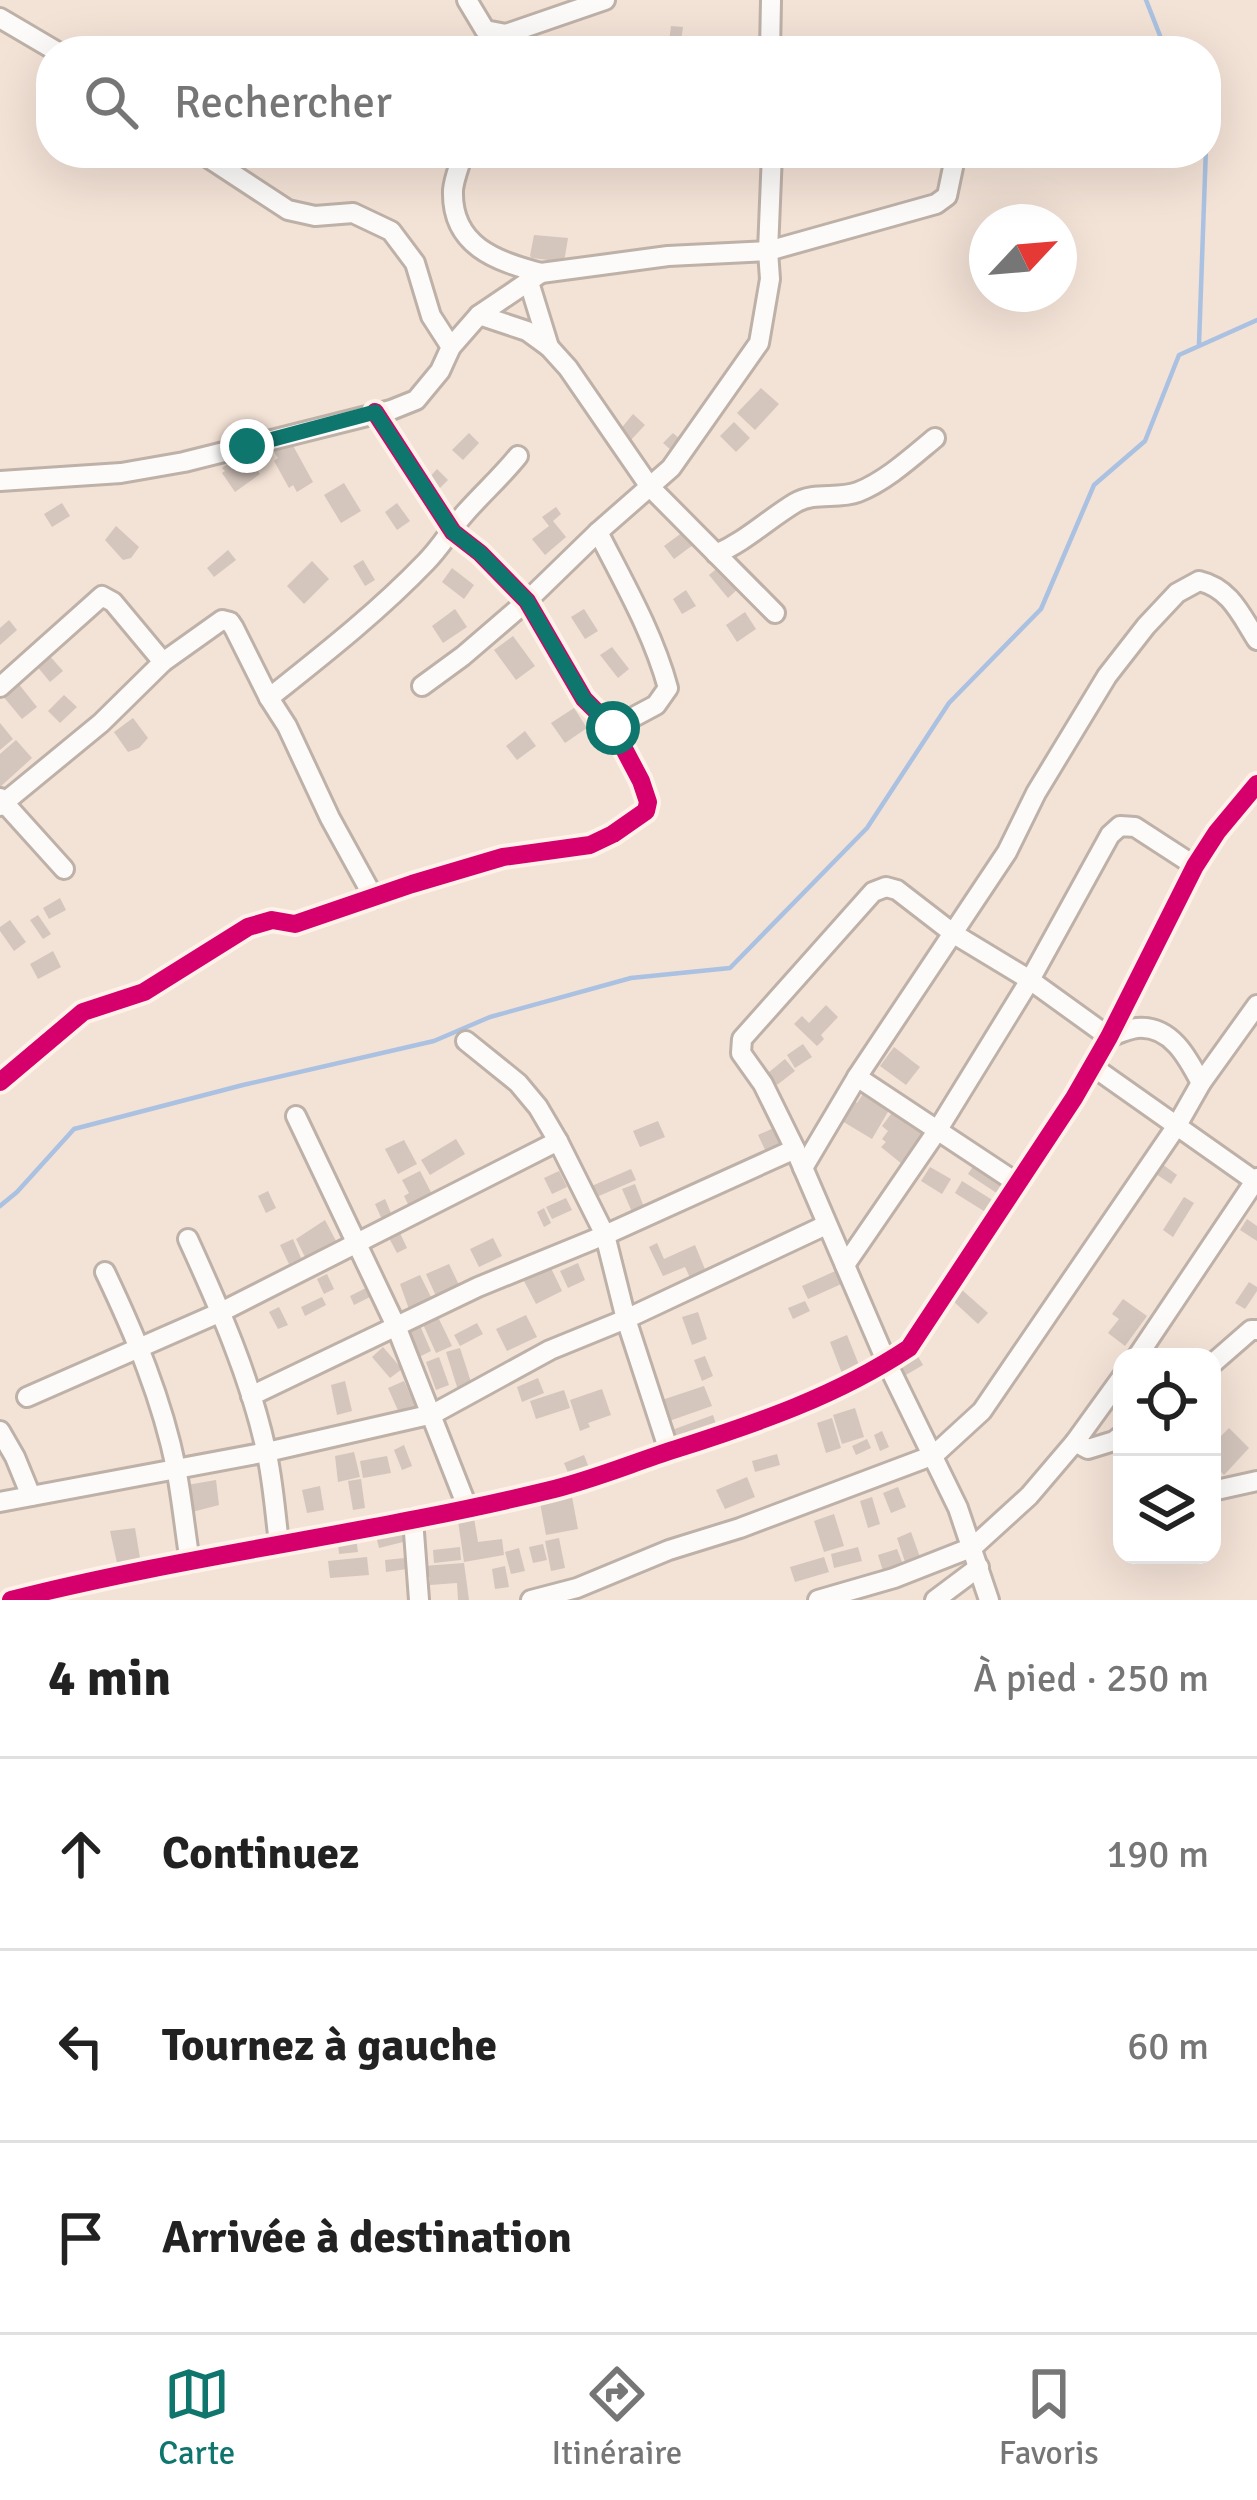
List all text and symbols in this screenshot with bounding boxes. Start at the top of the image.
search box [36,36,1221,168]
icon: search [78,69,144,135]
text: Rechercher [174,75,392,130]
north arrow [969,204,1077,312]
route end [220,419,274,473]
route start [586,701,640,755]
map controls [1113,1348,1221,1564]
button: locate [1113,1348,1221,1456]
button: layers [1113,1456,1221,1564]
text: 4 min [48,1647,171,1710]
text: À pied · 250 m [973,1654,1209,1702]
icon: ahead [48,1821,114,1887]
text: Continuez [162,1826,359,1881]
text: 190 m [1106,1830,1209,1878]
icon: left [48,2013,114,2079]
text: Tournez à gauche [162,2018,497,2073]
text: 60 m [1127,2022,1209,2070]
icon: arrive [48,2205,114,2271]
text: Arrivée à destination [162,2210,572,2265]
tab: Carte [158,2361,235,2474]
tab: Itinéraire [552,2361,682,2474]
tab: Favoris [999,2361,1099,2474]

